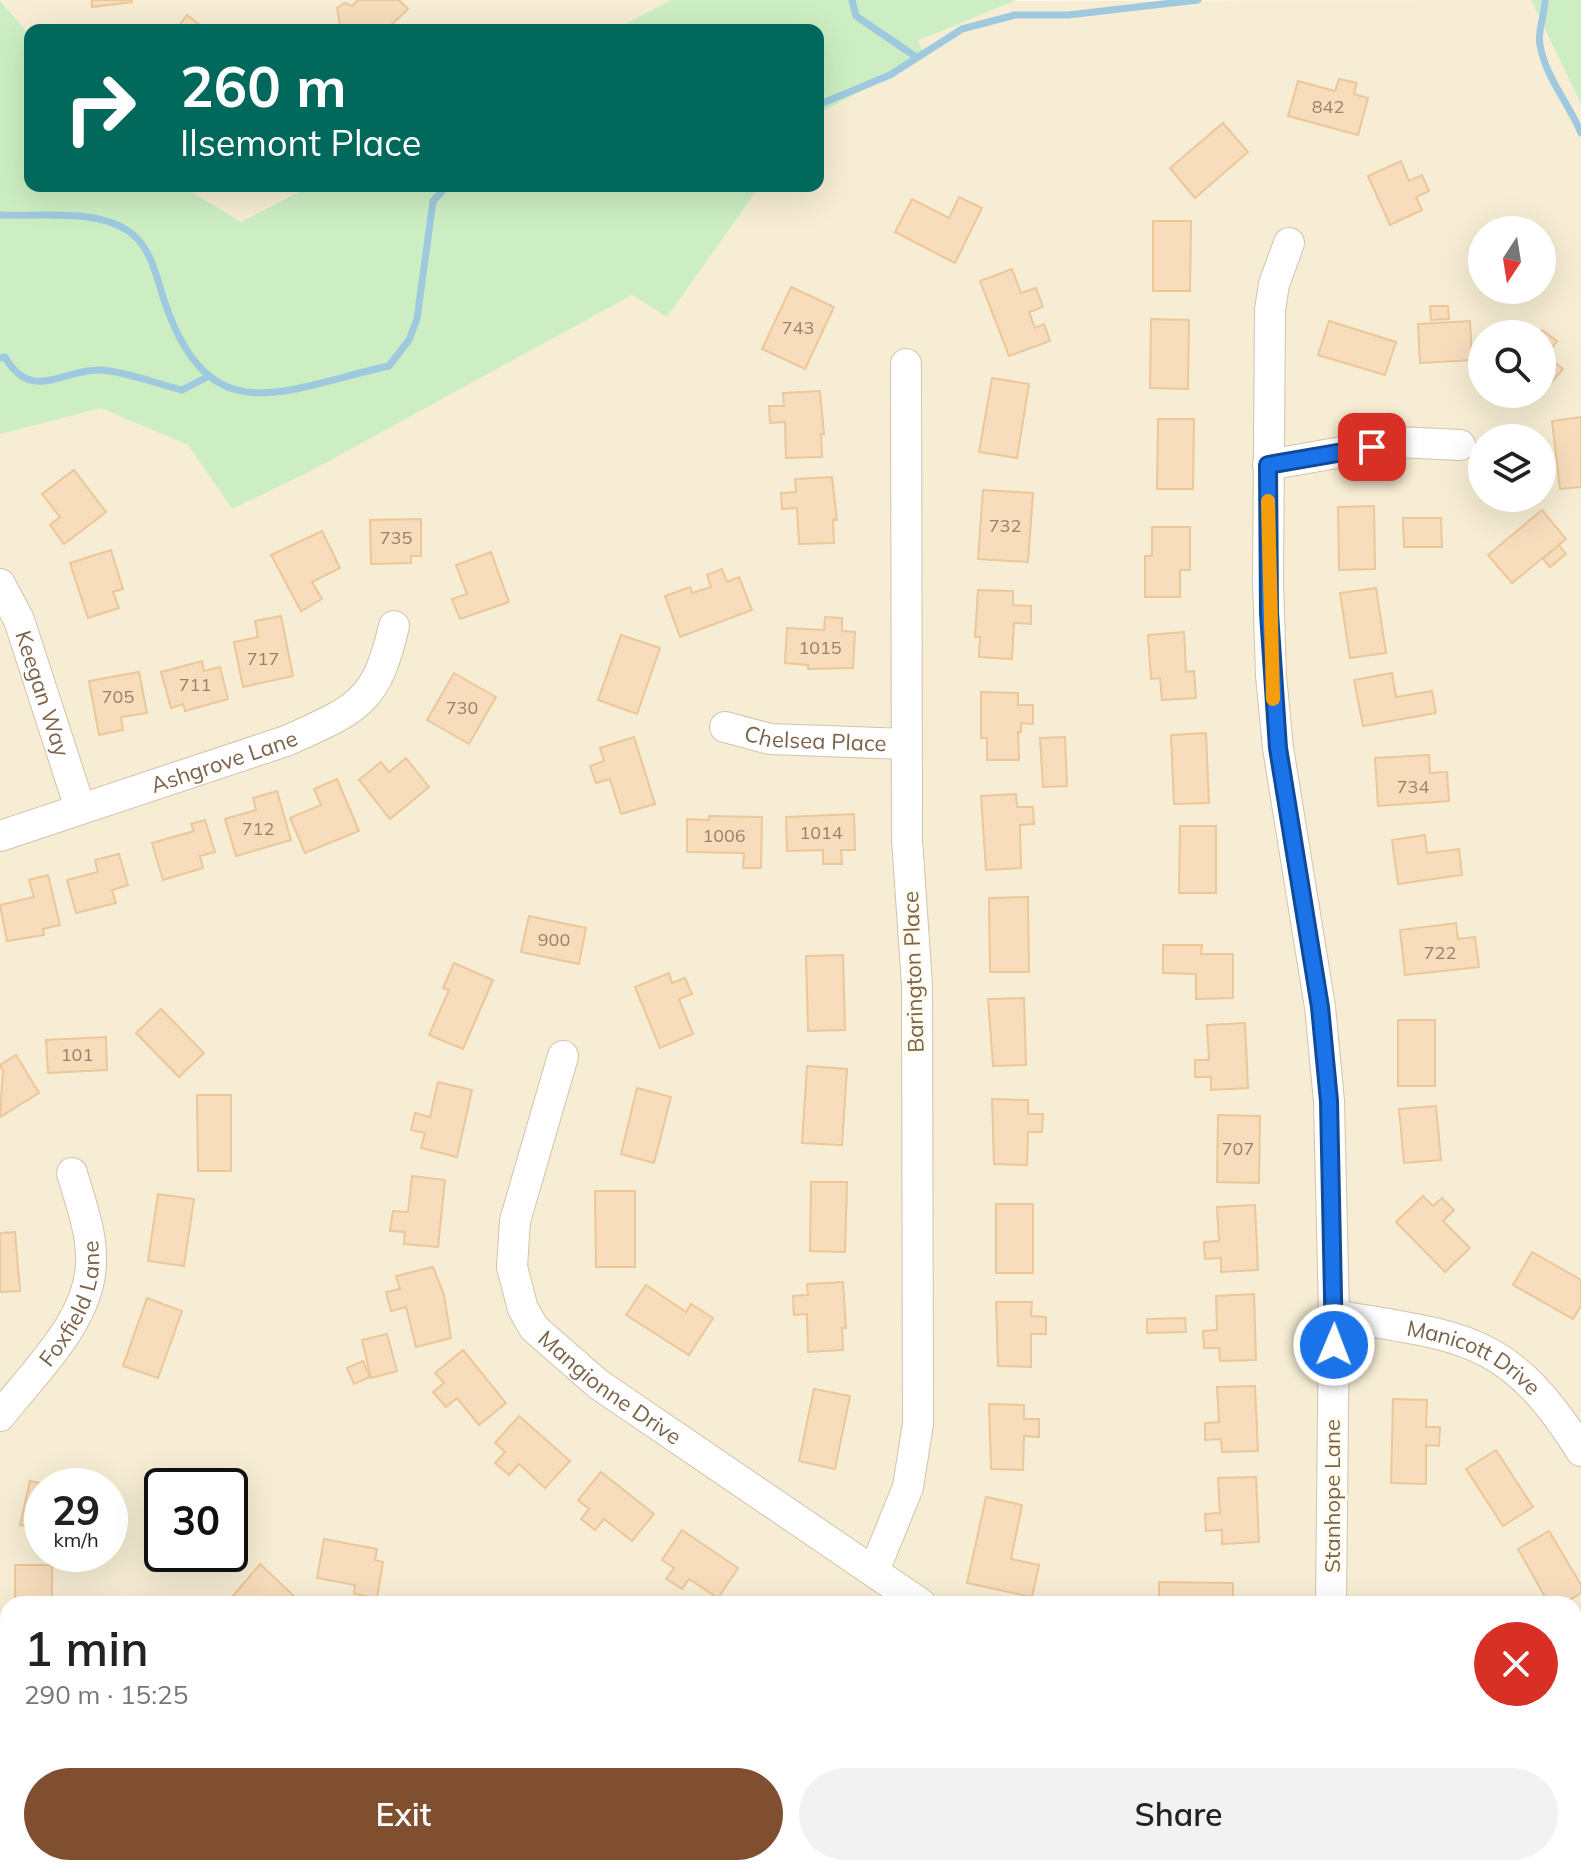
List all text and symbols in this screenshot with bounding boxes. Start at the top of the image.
text: 260 m [180,51,347,121]
icon: right [48,56,152,160]
house number: 842 [1312,95,1344,118]
text: Ilsemont Place [180,120,421,165]
north arrow [1468,216,1556,304]
map controls [1468,216,1556,512]
house number: 743 [782,316,814,339]
button: search [1468,320,1556,408]
pin [1338,413,1406,481]
button: layers [1468,424,1556,512]
icon: arrive [1350,425,1394,469]
house number: 732 [989,514,1021,537]
house number: 735 [380,526,412,549]
street label: Keegan Way [9,627,76,760]
house number: 1015 [798,636,842,659]
house number: 717 [247,647,279,670]
house number: 711 [179,673,211,696]
house number: 705 [102,685,134,708]
house number: 730 [446,696,478,719]
street label: Chelsea Place [741,719,887,757]
street label: Ashgrove Lane [147,724,302,799]
house number: 734 [1397,775,1429,798]
house number: 712 [242,817,274,840]
house number: 1014 [799,821,843,844]
house number: 1006 [702,824,746,847]
street label: Barington Place [896,891,930,1053]
house number: 900 [538,928,570,951]
house number: 722 [1424,941,1456,964]
house number: 101 [61,1043,93,1066]
house number: 707 [1222,1137,1254,1160]
street label: Foxfield Lane [33,1240,105,1372]
position arrow [1292,1303,1376,1387]
street label: Manicott Drive [1405,1314,1547,1401]
street label: Mangionne Drive [533,1324,687,1451]
street label: Stanhope Lane [1318,1419,1346,1573]
speed limit sign: 30 [144,1468,248,1572]
text: 29 [52,1485,100,1535]
text: km/h [53,1527,99,1552]
text: 1 min [24,1618,149,1678]
button: close [1474,1622,1558,1706]
text: 290 m · 15:25 [24,1678,188,1711]
button: Exit [24,1768,783,1860]
button: Share [799,1768,1558,1860]

